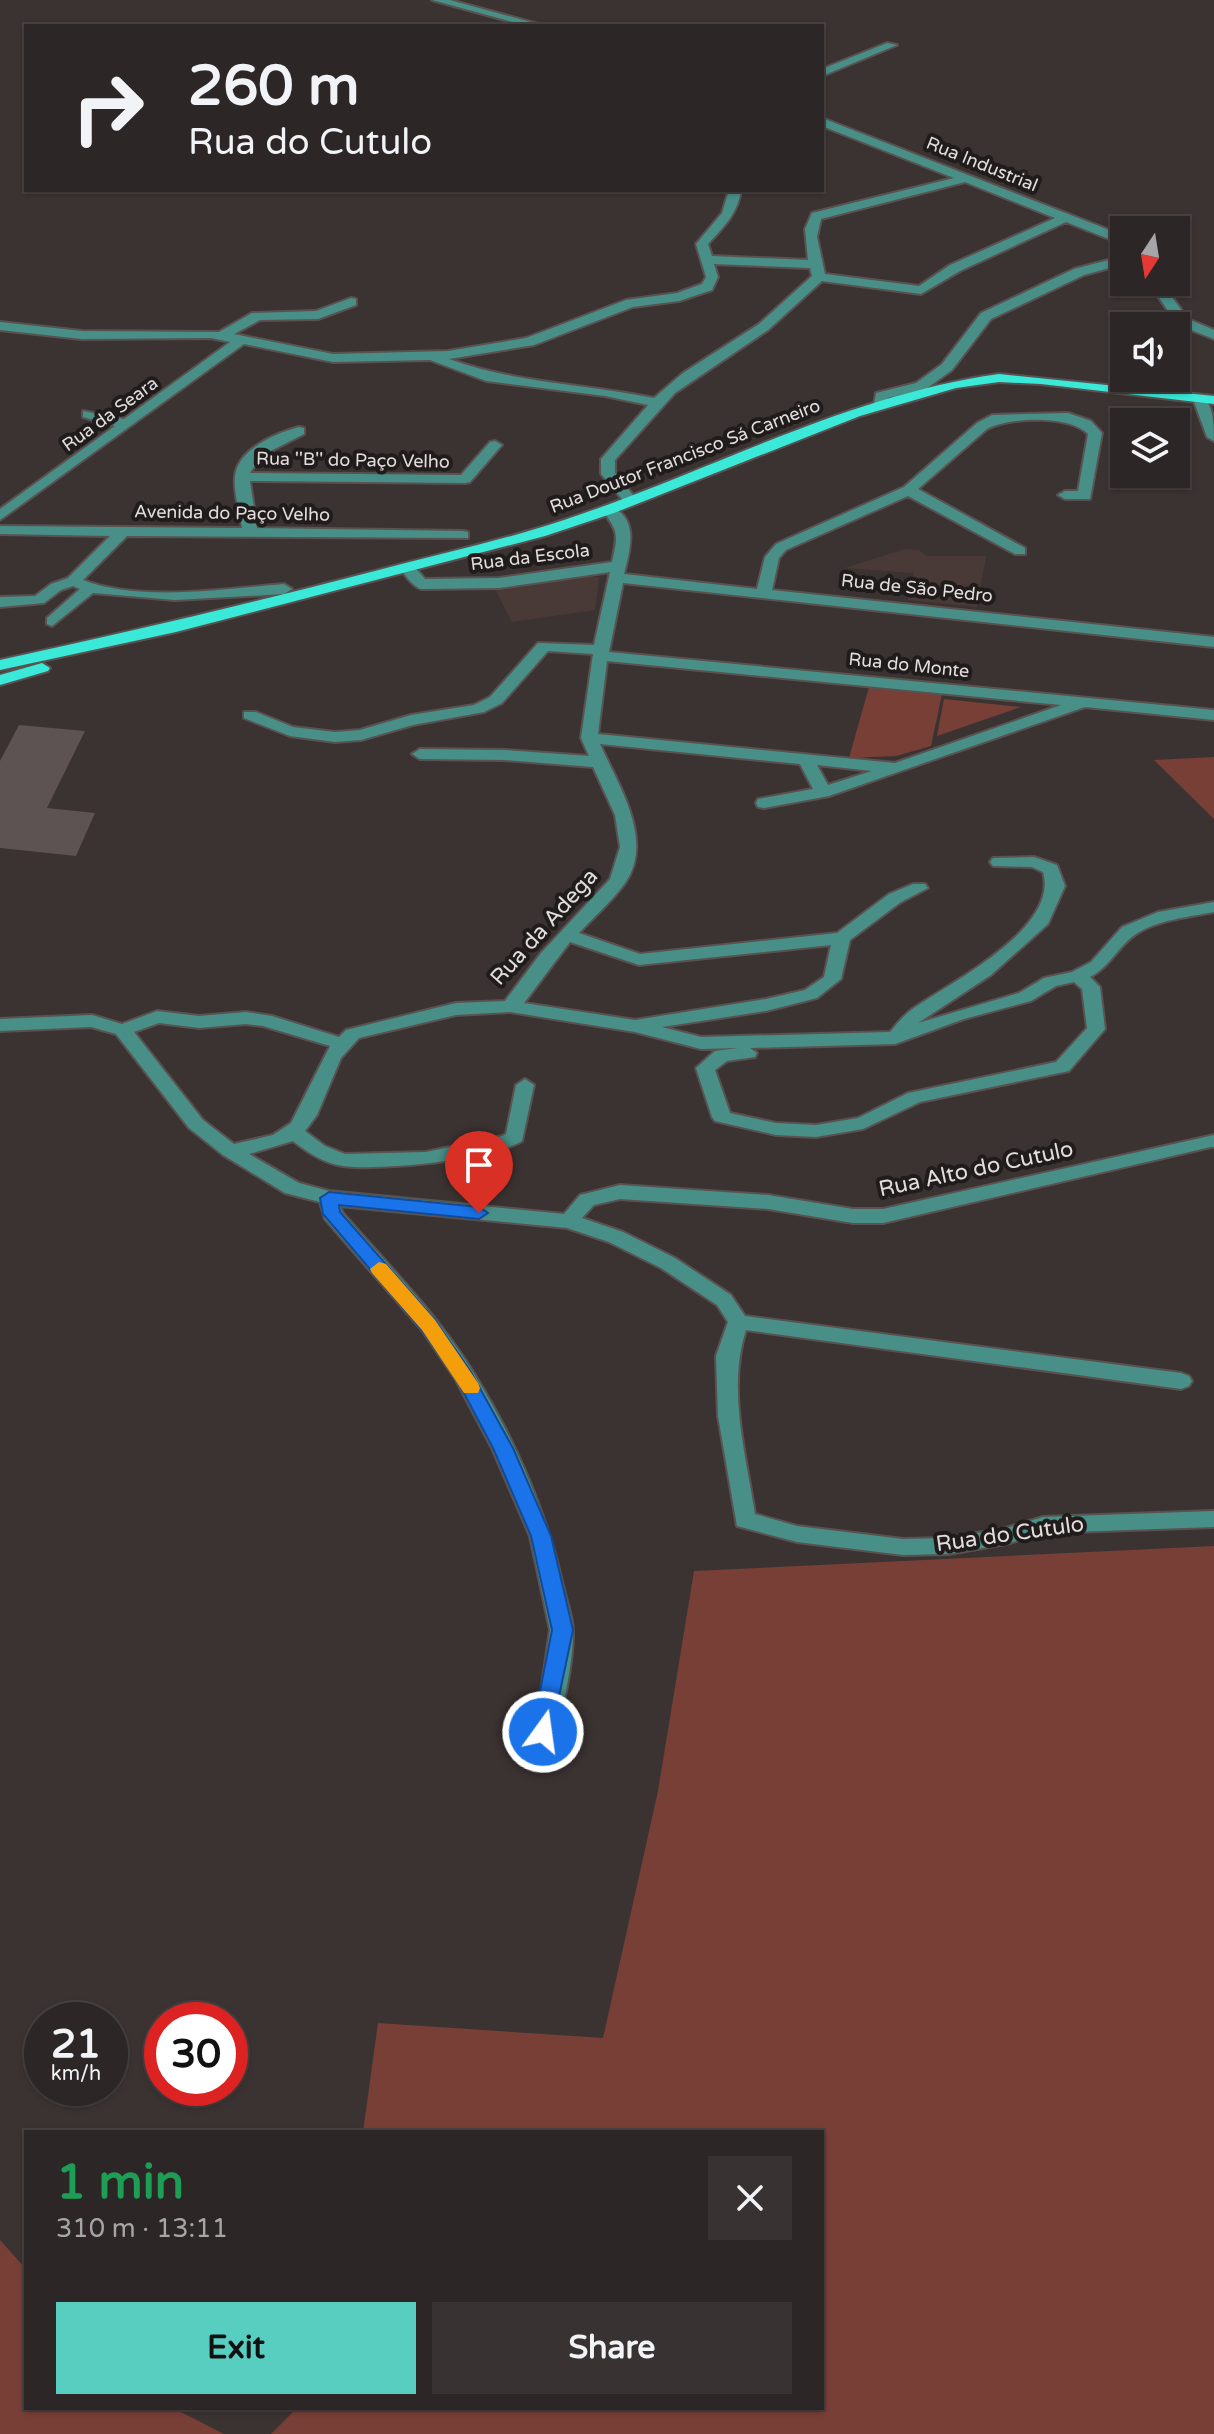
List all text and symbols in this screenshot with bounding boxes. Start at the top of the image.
text: 260 m [188,53,359,120]
icon: right [56,56,160,160]
text: Rua do Cutulo [188,121,432,164]
street label: Rua Industrial [923,132,1041,196]
north arrow [1110,216,1190,296]
map controls [1110,216,1190,488]
button: sound [1110,312,1190,392]
street label: Rua da Seara [58,372,162,456]
street label: Rua Doutor Francisco Sá Carneiro [547,394,823,518]
button: layers [1110,408,1190,488]
street label: Rua ''B'' do Paço Velho [256,447,450,473]
street label: Avenida do Paço Velho [134,500,330,526]
street label: Rua da Escola [469,539,591,575]
street label: Rua de São Pedro [840,569,994,607]
street label: Rua do Monte [848,648,970,682]
street label: Rua da Adega [485,863,603,991]
pin [445,1131,513,1213]
street label: Rua Alto do Cutulo [876,1136,1076,1202]
icon: arrive [457,1143,501,1187]
street label: Rua do Cutulo [934,1511,1086,1557]
position arrow [501,1690,585,1774]
speed limit sign: 30 [144,2002,248,2106]
text: 21 [51,2020,101,2068]
text: km/h [51,2062,101,2086]
text: 1 min [56,2154,184,2212]
button: close [708,2156,792,2240]
text: 310 m · 13:11 [56,2213,228,2244]
button: Exit [56,2302,416,2394]
button: Share [432,2302,792,2394]

